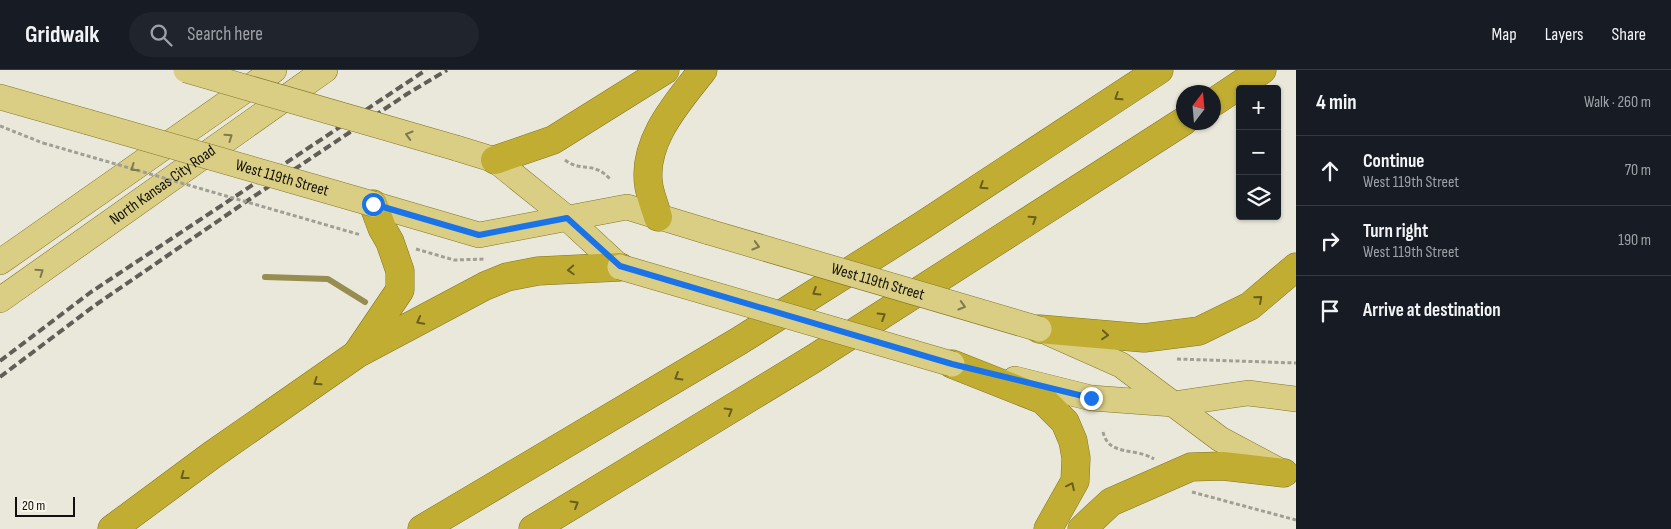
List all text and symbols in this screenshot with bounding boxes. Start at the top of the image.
search box [129,12,479,57]
text: Gridwalk [25,20,99,49]
icon: search [147,21,175,49]
text: Search here [187,23,263,46]
text: Map [1492,24,1517,45]
text: Layers [1545,24,1584,45]
text: Share [1612,24,1646,45]
north arrow [1176,85,1221,130]
map controls [1236,85,1281,220]
button: + [1236,85,1281,130]
text: 4 min [1316,90,1357,115]
one-way arrow [1115,91,1124,100]
text: Walk · 260 m [1584,93,1651,112]
one-way arrow [405,130,413,140]
button: − [1236,130,1281,175]
one-way arrow [223,134,233,143]
street label: North Kansas City Road [106,141,219,229]
text: Continue [1363,150,1424,173]
street label: West 119th Street [233,155,331,200]
icon: ahead [1316,157,1344,185]
text: 70 m [1625,161,1651,180]
one-way arrow [130,162,140,171]
text: West 119th Street [1363,173,1459,192]
button: layers [1236,175,1281,220]
one-way arrow [979,180,988,189]
route start [362,193,385,216]
one-way arrow [1028,216,1037,225]
text: Turn right [1363,220,1428,243]
icon: right [1316,227,1344,255]
text: 190 m [1618,231,1651,250]
one-way arrow [751,240,760,250]
text: West 119th Street [1363,243,1459,262]
street label: West 119th Street [829,259,927,304]
one-way arrow [567,264,575,275]
one-way arrow [34,269,44,278]
one-way arrow [813,286,822,296]
one-way arrow [1253,296,1262,305]
icon: arrive [1316,297,1344,325]
text: Arrive at destination [1363,299,1501,322]
one-way arrow [958,301,966,311]
one-way arrow [876,313,885,322]
one-way arrow [416,315,425,325]
one-way arrow [1102,329,1110,340]
one-way arrow [674,371,683,381]
one-way arrow [313,376,323,385]
route end [1080,387,1103,410]
one-way arrow [723,407,732,417]
one-way arrow [180,470,190,479]
one-way arrow [1065,483,1075,492]
scale bar [15,494,75,517]
text: 20 m [22,497,45,514]
one-way arrow [569,500,578,510]

